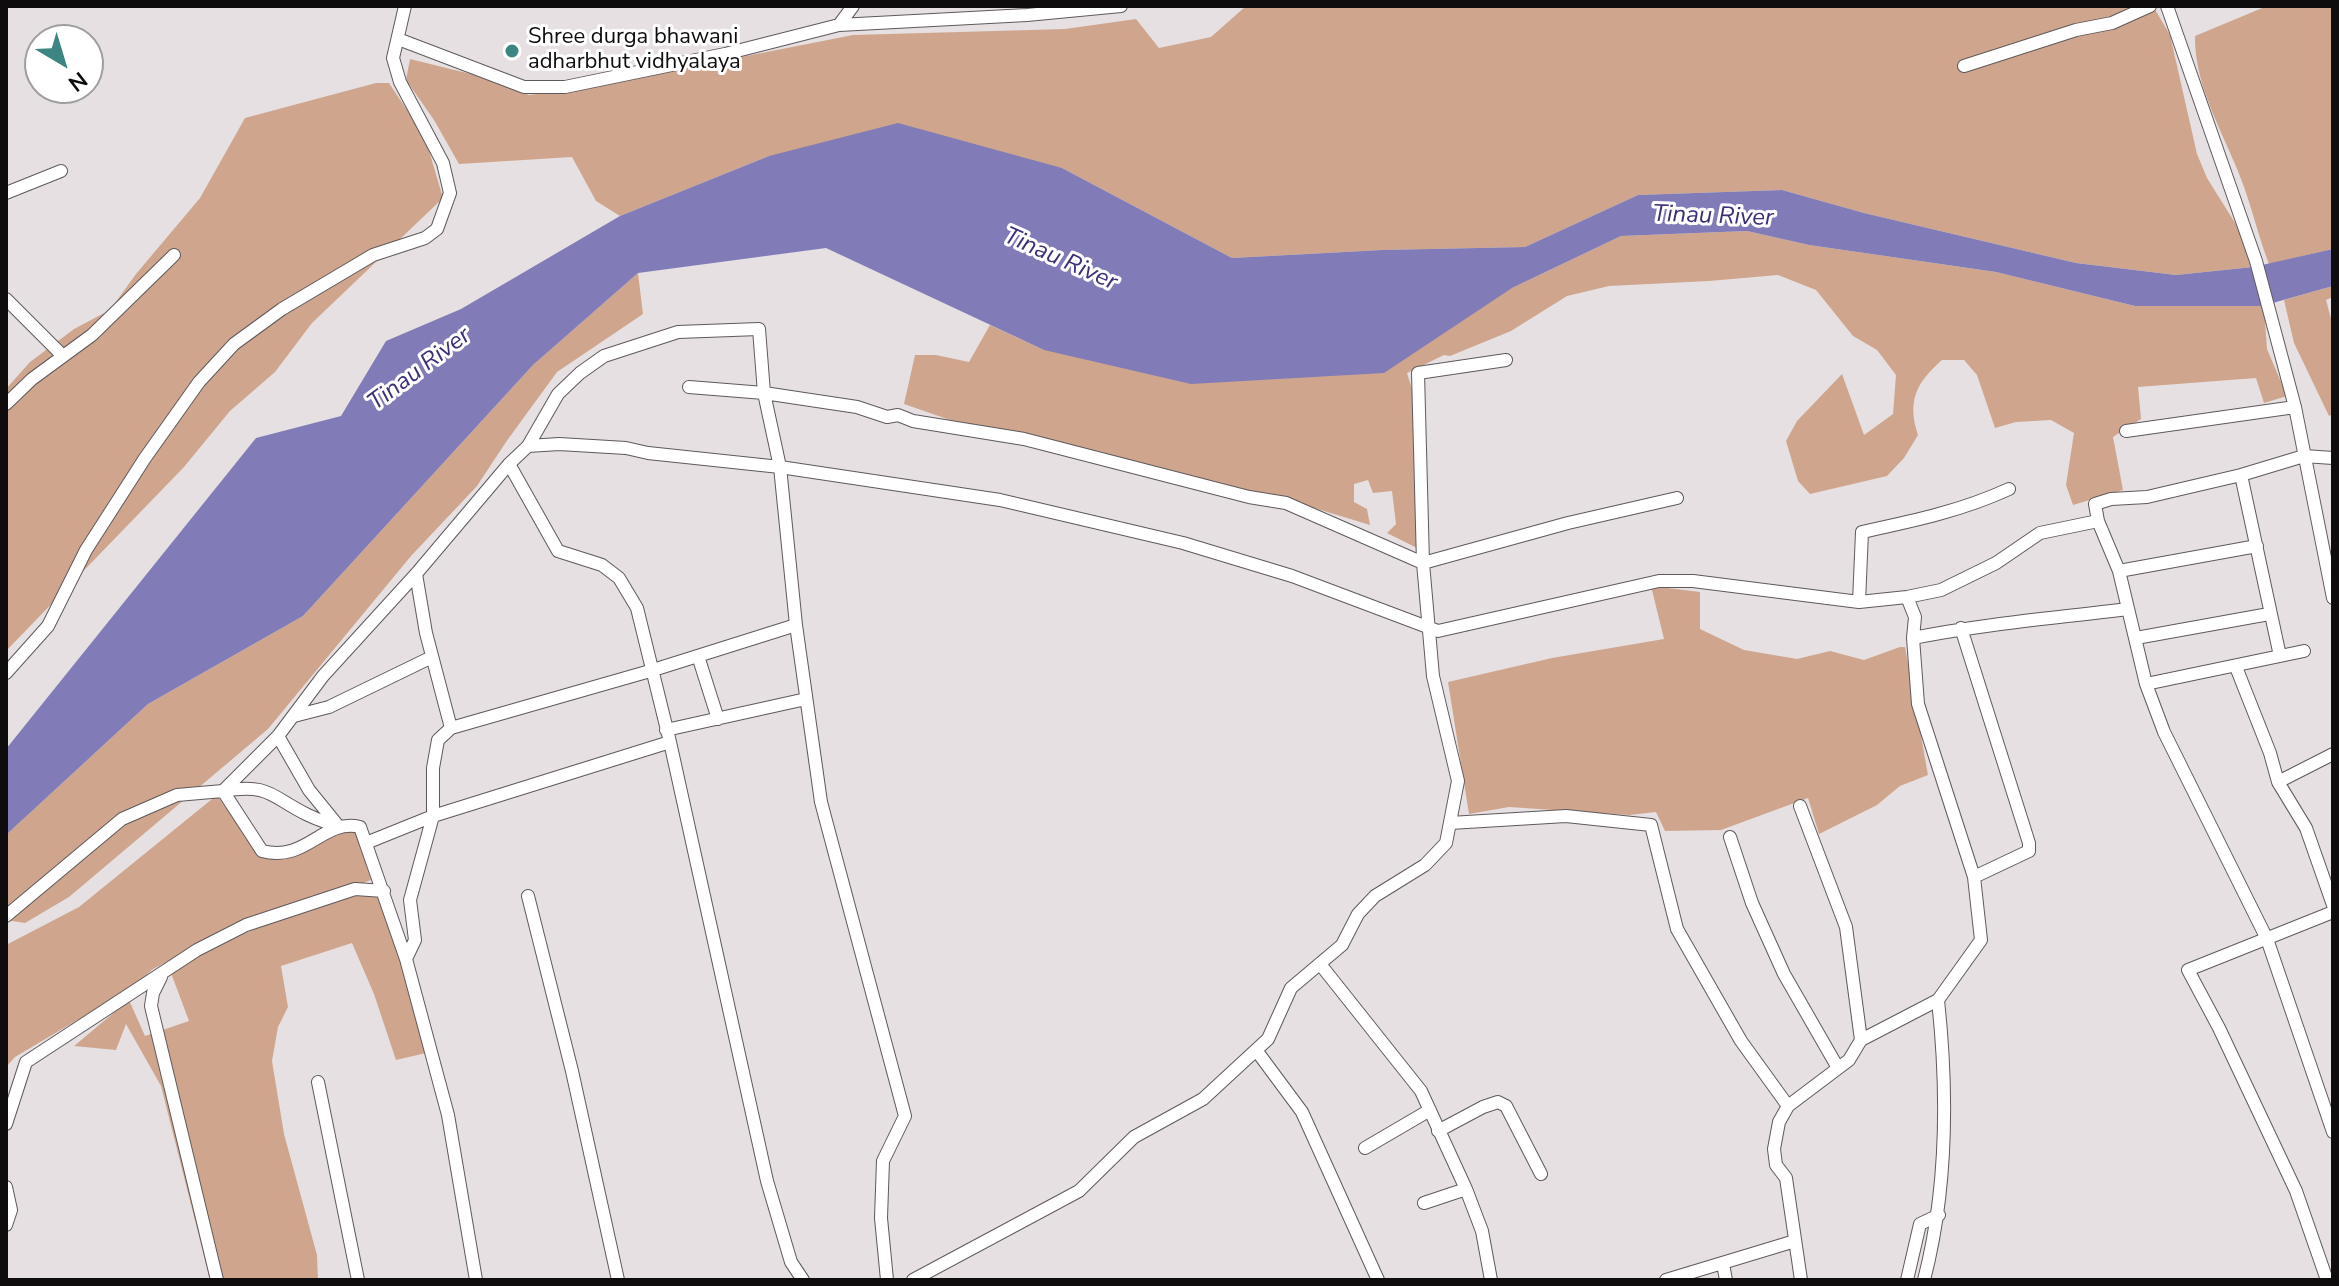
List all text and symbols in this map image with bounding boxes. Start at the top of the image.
north arrow [24,24,104,104]
place label: Shree durga bhawani adharbhut vidhyalaya [528,25,741,76]
marker: Shree durga bhawani adharbhut vidhyalaya [503,42,521,60]
text: N [62,64,93,98]
water label: Tinau River [1652,200,1774,234]
water label: Tinau River [999,222,1121,298]
water label: Tinau River [363,322,477,418]

